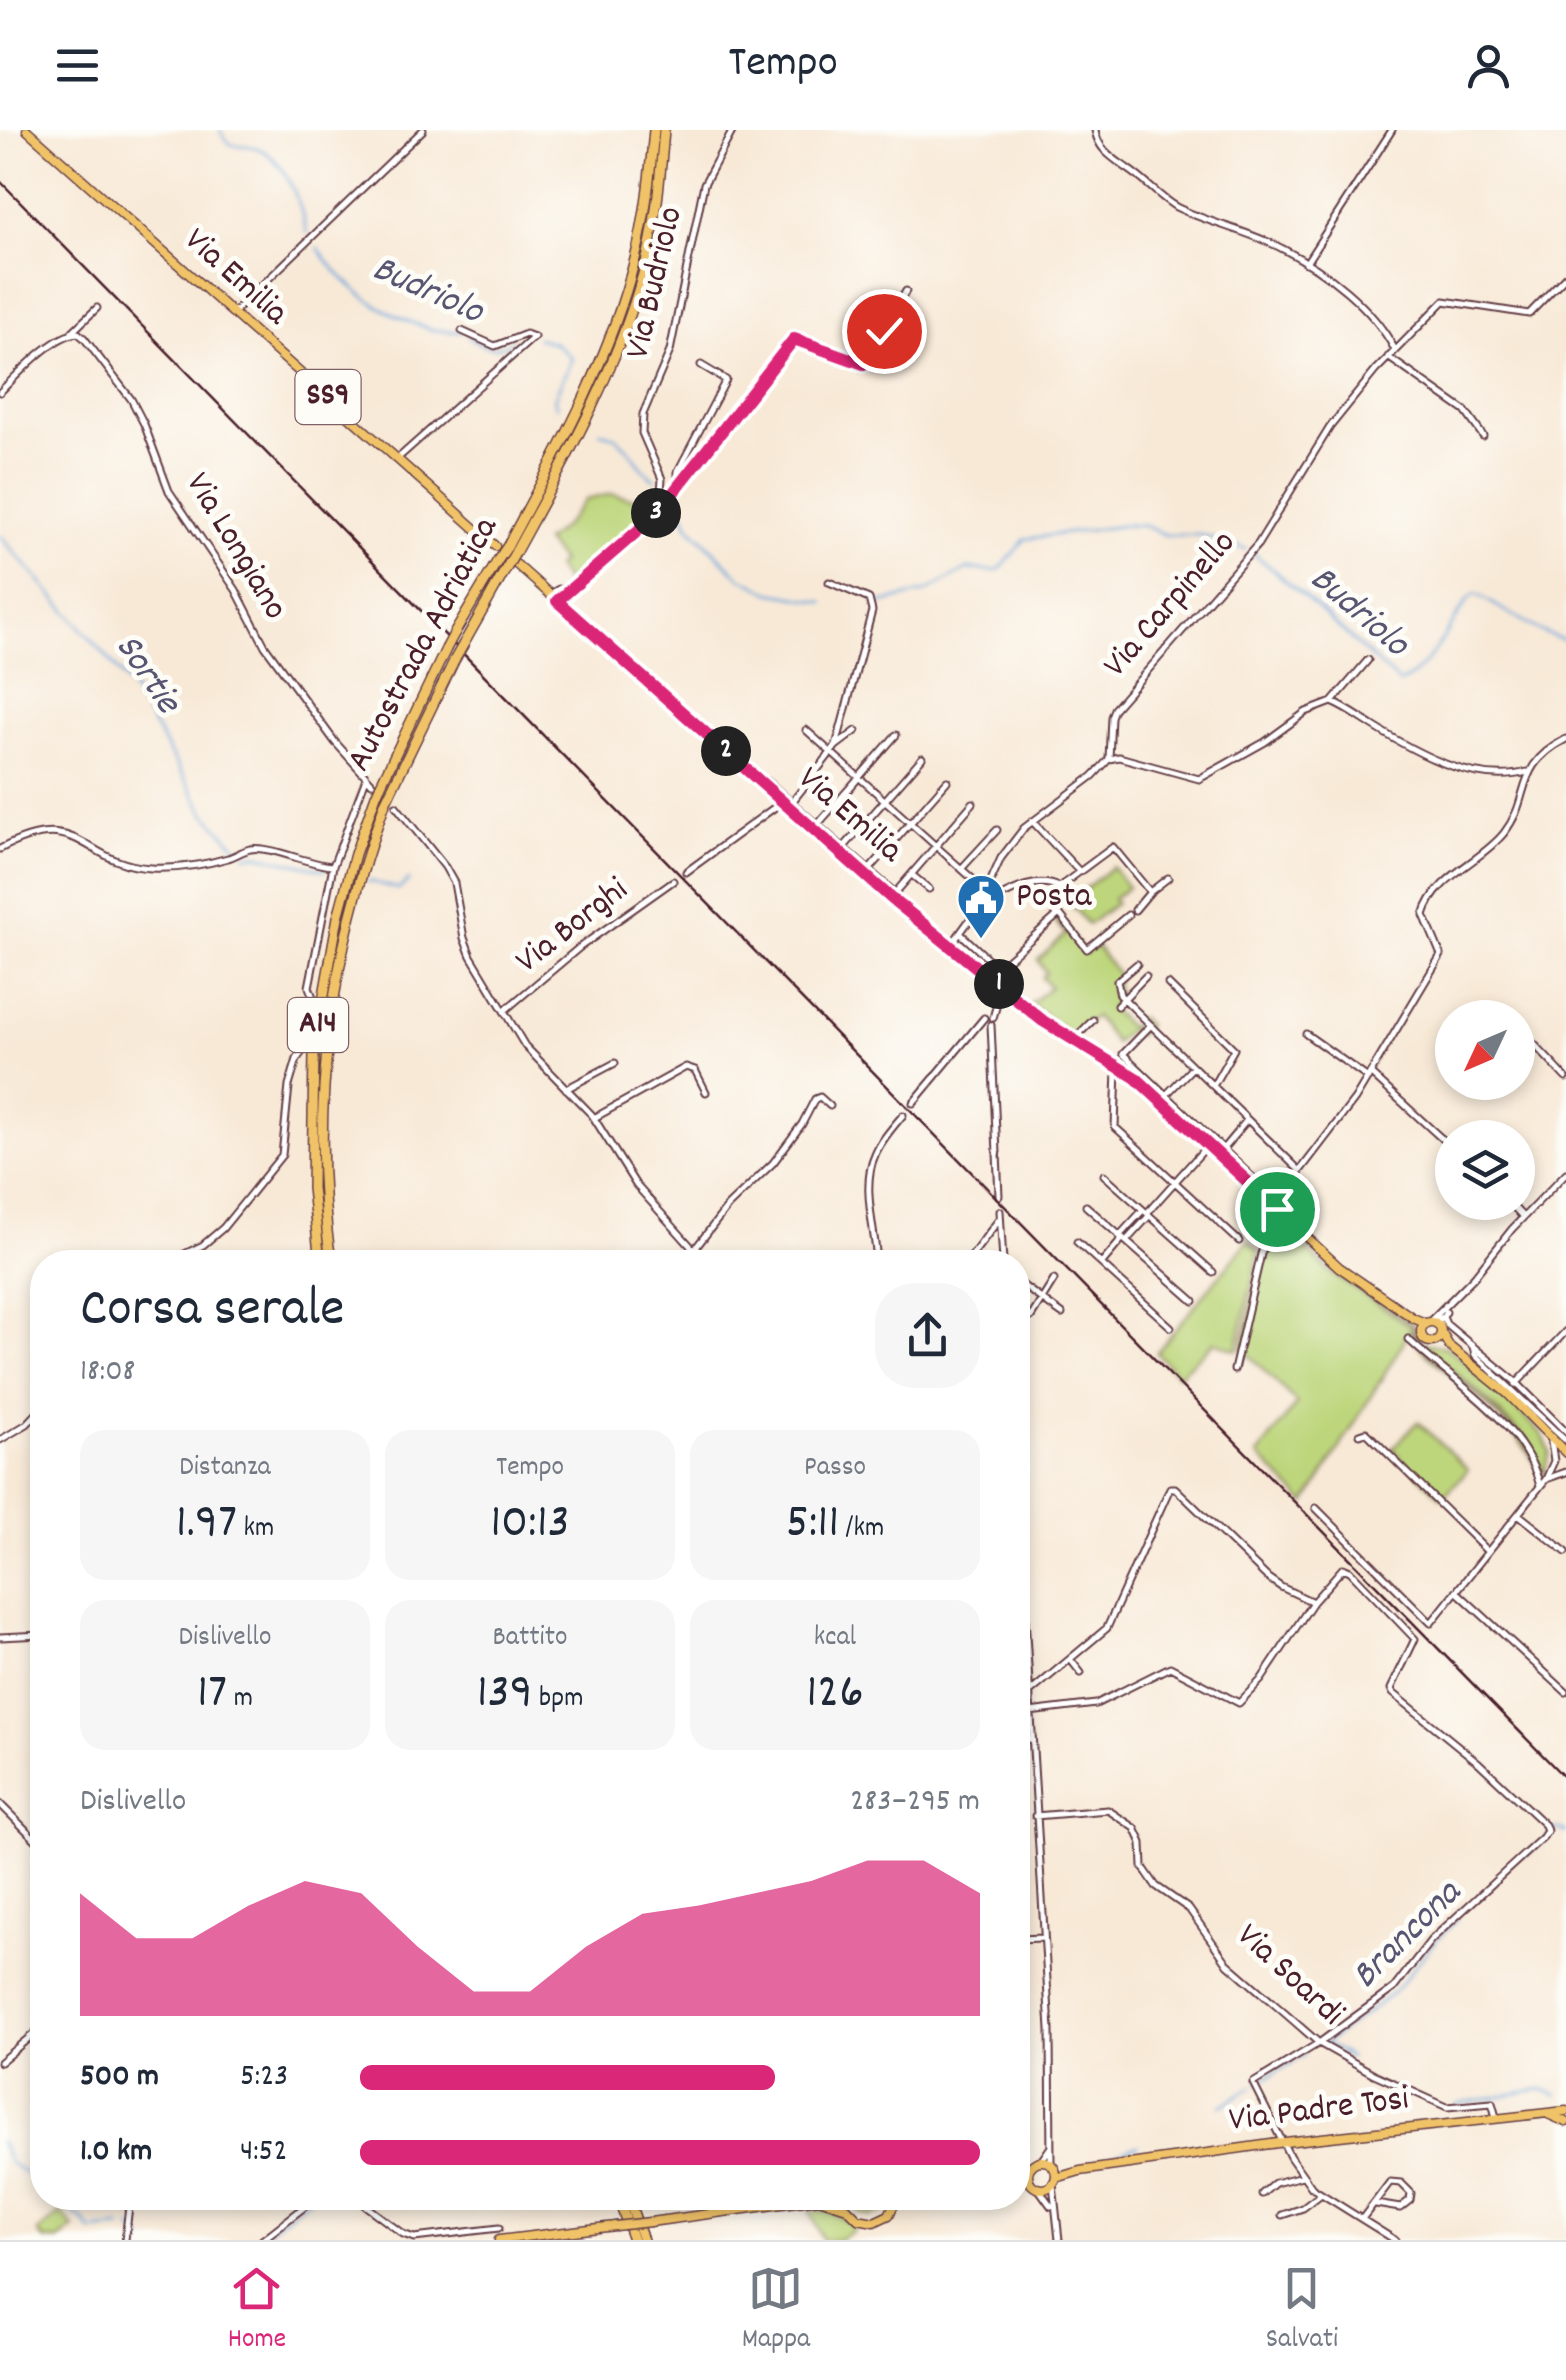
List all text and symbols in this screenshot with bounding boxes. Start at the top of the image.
text: Tempo [728,33,838,97]
icon: menu [50,38,105,93]
icon: person [1461,38,1516,93]
street label: Via Budriolo [614,202,698,364]
street label: Via Emilia [172,218,299,339]
water label: Budriolo [363,243,493,342]
pin [842,289,927,374]
icon: check [857,304,912,359]
road number: SS9 [296,370,360,424]
street label: Via Longiano [171,464,299,630]
pin: 3 [631,488,681,538]
text: 3 [650,493,662,533]
street label: Autostrada Adriatica [336,508,512,781]
street label: Via Carpinello [1093,520,1249,690]
water label: Budriolo [1296,554,1421,673]
water label: Sortie [99,624,194,728]
pin: 2 [701,726,751,776]
text: 2 [720,731,732,771]
street label: Via Emilia [785,756,913,876]
street label: Via Borghi [506,867,640,987]
public building icon: Posta [955,872,1007,940]
place label: Posta [1016,873,1092,923]
pin: 1 [974,959,1024,1009]
text: 1 [996,964,1002,1004]
road number: A14 [288,998,348,1052]
north arrow [1435,1000,1535,1100]
map controls [1435,1000,1535,1220]
button: layers [1435,1120,1535,1220]
pin [1235,1167,1320,1252]
icon: arrive [1250,1182,1305,1237]
text: Corsa serale [80,1273,344,1352]
button: share [875,1283,980,1388]
text: 18:08 [80,1350,135,1396]
text: Distanza [179,1449,271,1489]
text: Tempo [496,1449,564,1489]
text: Passo [804,1449,866,1489]
text: 1.97 [176,1489,237,1561]
text: 10:13 [490,1489,570,1561]
text: 5:11 [786,1489,839,1561]
text: km [237,1510,274,1550]
text: /km [839,1510,884,1550]
text: Dislivello [179,1619,271,1659]
text: Battito [493,1619,567,1659]
text: kcal [814,1619,856,1659]
text: 17 [197,1659,227,1731]
text: 139 [477,1659,533,1731]
text: 126 [806,1659,864,1731]
text: m [227,1680,253,1720]
text: bpm [533,1680,583,1720]
text: Dislivello [80,1780,186,1826]
text: 283–295 m [850,1780,980,1826]
water label: Brancona [1341,1867,1477,2003]
street label: Via Soardi [1224,1913,1354,2039]
text: 500 m [80,2055,159,2101]
text: 5:23 [240,2055,288,2101]
street label: Via Padre Tosi [1226,2075,1412,2147]
text: 1.0 km [80,2130,152,2176]
text: 4:52 [240,2130,287,2176]
tab: Home [228,2261,286,2361]
tab: Mappa [742,2261,810,2361]
tab: Salvati [1266,2261,1338,2361]

